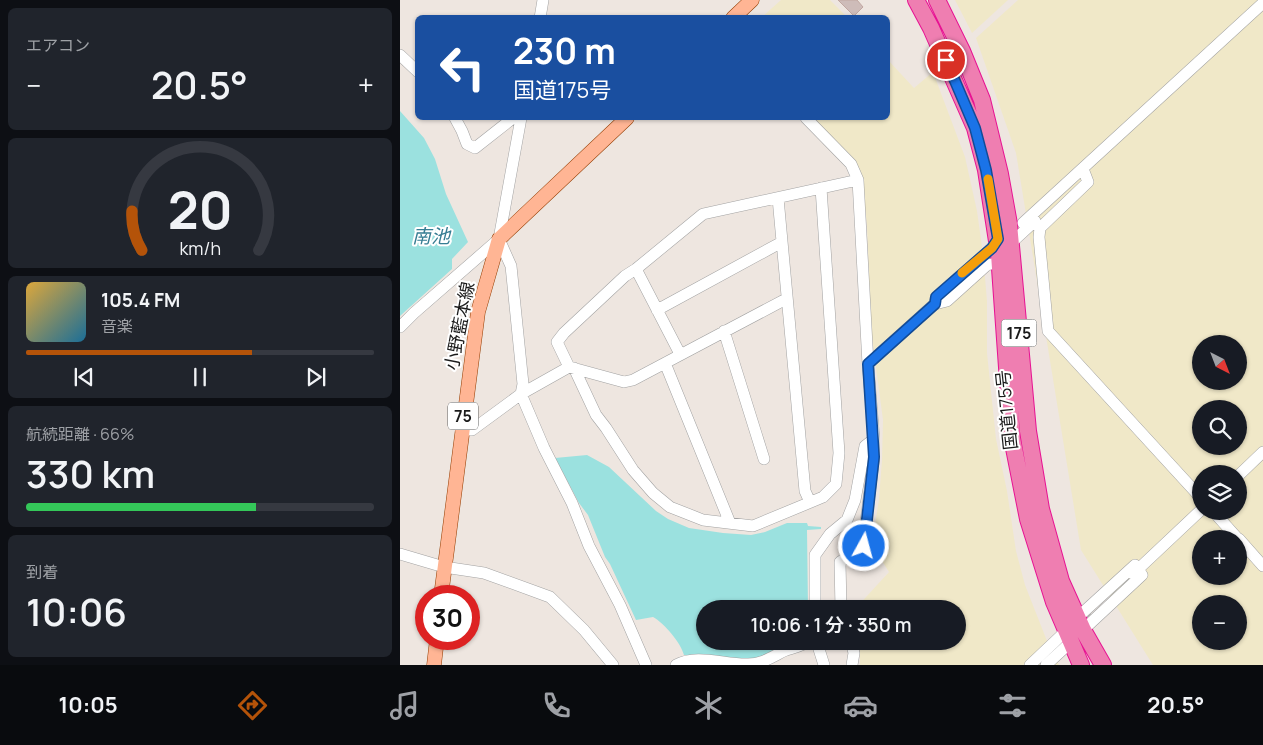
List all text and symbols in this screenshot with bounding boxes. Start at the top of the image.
text: 230 m [513,27,616,75]
text: エアコン [26,34,90,56]
icon: left [430,35,495,100]
pin [925,39,967,81]
icon: arrive [932,46,960,74]
text: 20.5° [151,58,248,110]
text: − [26,66,41,104]
text: + [358,66,374,104]
text: 国道175号 [513,75,611,105]
text: 20 [167,174,233,245]
water label: 南池 [412,223,452,249]
text: km/h [179,236,221,260]
street label: 小野藍本線 [439,279,479,372]
text: 105.4 FM [101,287,180,313]
text: 音楽 [101,315,133,337]
road number: 175 [1002,319,1036,346]
north arrow [1192,335,1248,390]
map controls [1192,335,1247,650]
icon: previous [70,363,98,391]
icon: pause [186,363,214,391]
icon: next [302,363,330,391]
street label: 国道175号 [990,369,1022,451]
button: search [1192,400,1247,455]
road number: 75 [448,402,478,430]
text: 航続距離 · 66% [26,423,134,445]
text: 330 km [26,447,155,499]
button: layers [1192,465,1247,520]
position arrow [837,519,889,571]
button: + [1192,530,1247,585]
text: 到着 [26,561,58,583]
text: 10:06 [26,585,127,637]
speed limit sign: 30 [415,585,480,650]
button: − [1192,595,1247,650]
text: 10:06 · 1 分 · 350 m [751,612,911,638]
icon: directions [235,688,270,723]
icon: music [387,688,422,723]
icon: phone [539,688,574,723]
icon: climate [691,688,726,723]
icon: car [843,688,878,723]
icon: filters [995,688,1030,723]
text: 10:05 [59,690,118,720]
text: 20.5° [1147,690,1204,720]

